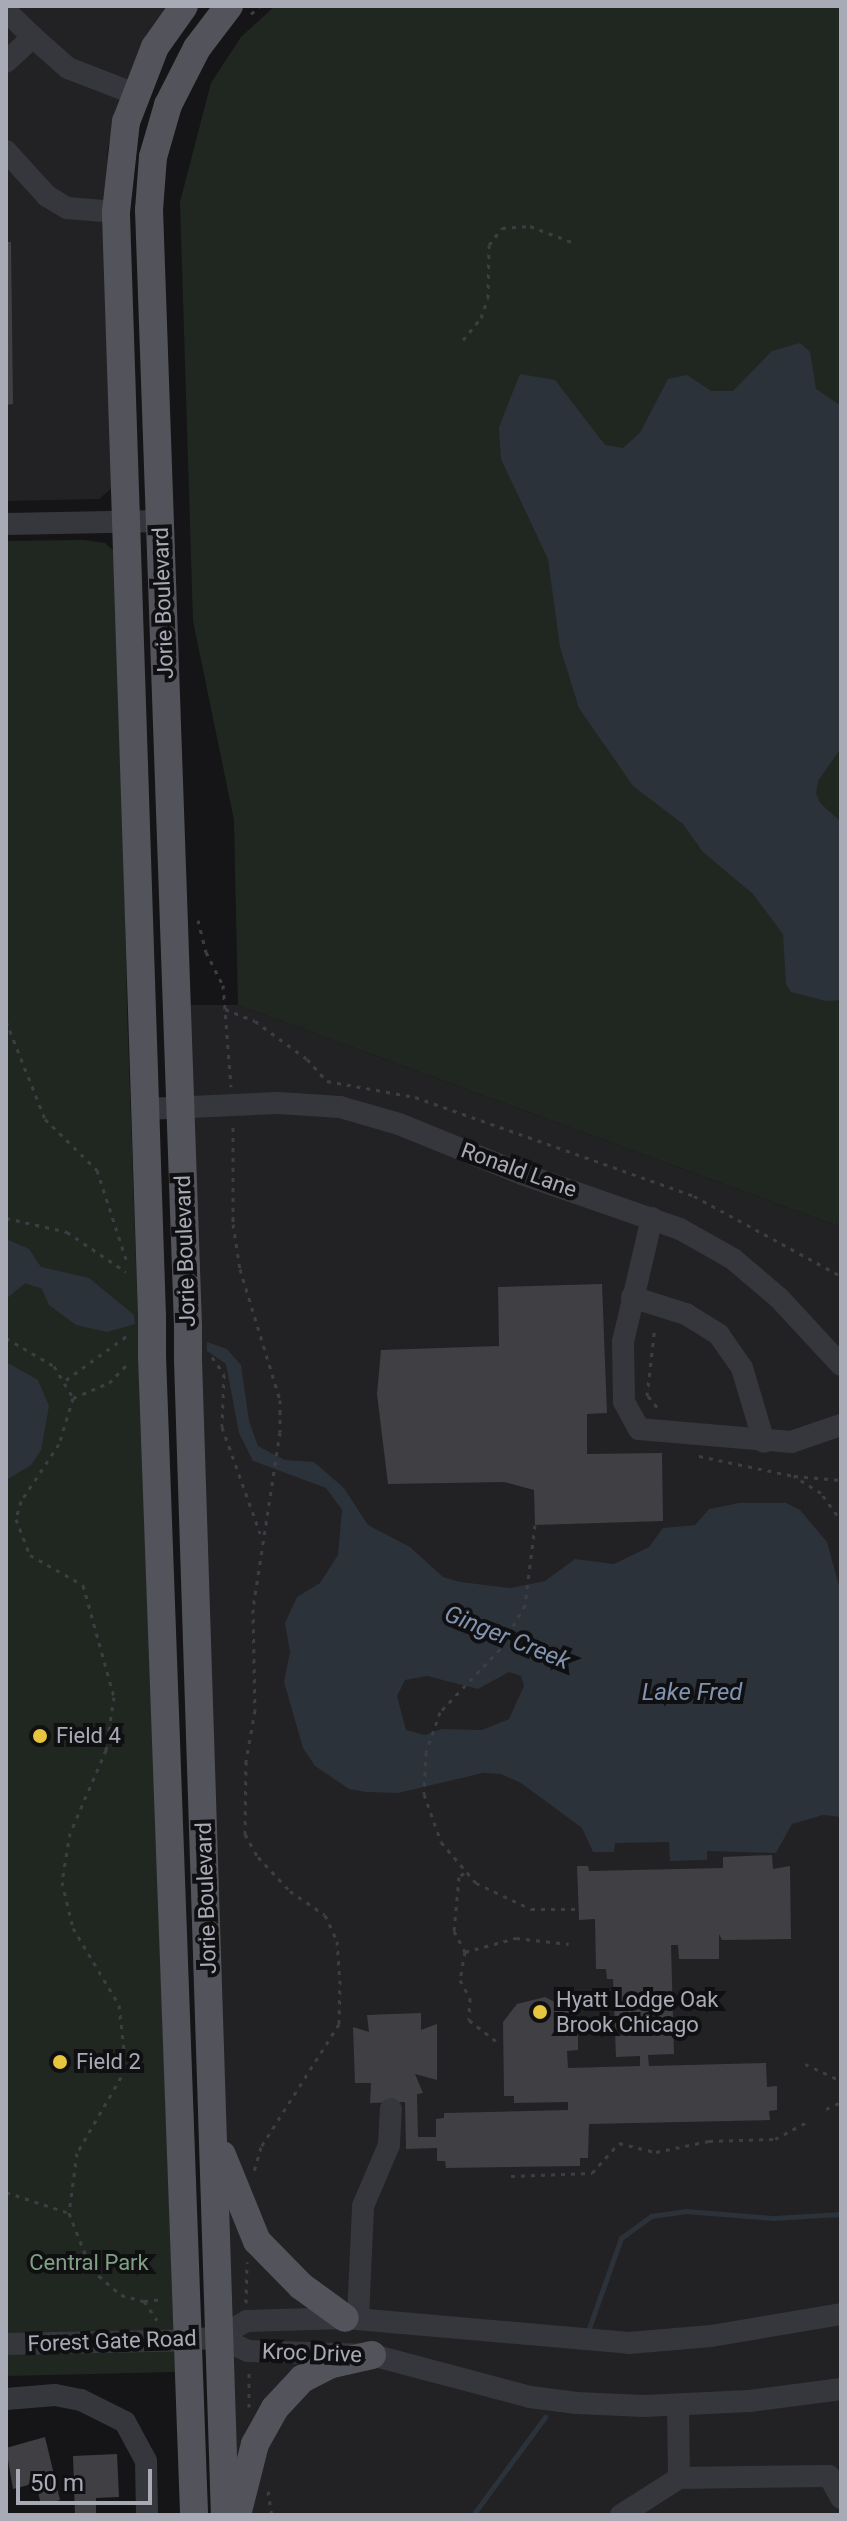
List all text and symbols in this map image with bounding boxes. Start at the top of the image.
street label: Jorie Boulevard [147,527,179,679]
street label: Ronald Lane [458,1137,580,1203]
street label: Jorie Boulevard [169,1175,201,1327]
water label: Ginger Creek [440,1600,574,1676]
water label: Lake Fred [642,1679,742,1707]
place label: Field 4 [56,1723,121,1749]
marker: Field 4 [31,1727,49,1745]
street label: Jorie Boulevard [190,1822,222,1974]
place label: Hyatt Lodge Oak Brook Chicago [556,1986,718,2038]
marker: Hyatt Lodge Oak Brook Chicago [531,2003,549,2021]
place label: Field 2 [76,2049,141,2075]
marker: Field 2 [51,2053,69,2071]
park label: Central Park [29,2250,149,2276]
street label: Forest Gate Road [27,2325,197,2357]
street label: Kroc Drive [262,2338,362,2368]
scale bar [20,2453,156,2503]
text: 50 m [30,2469,84,2497]

